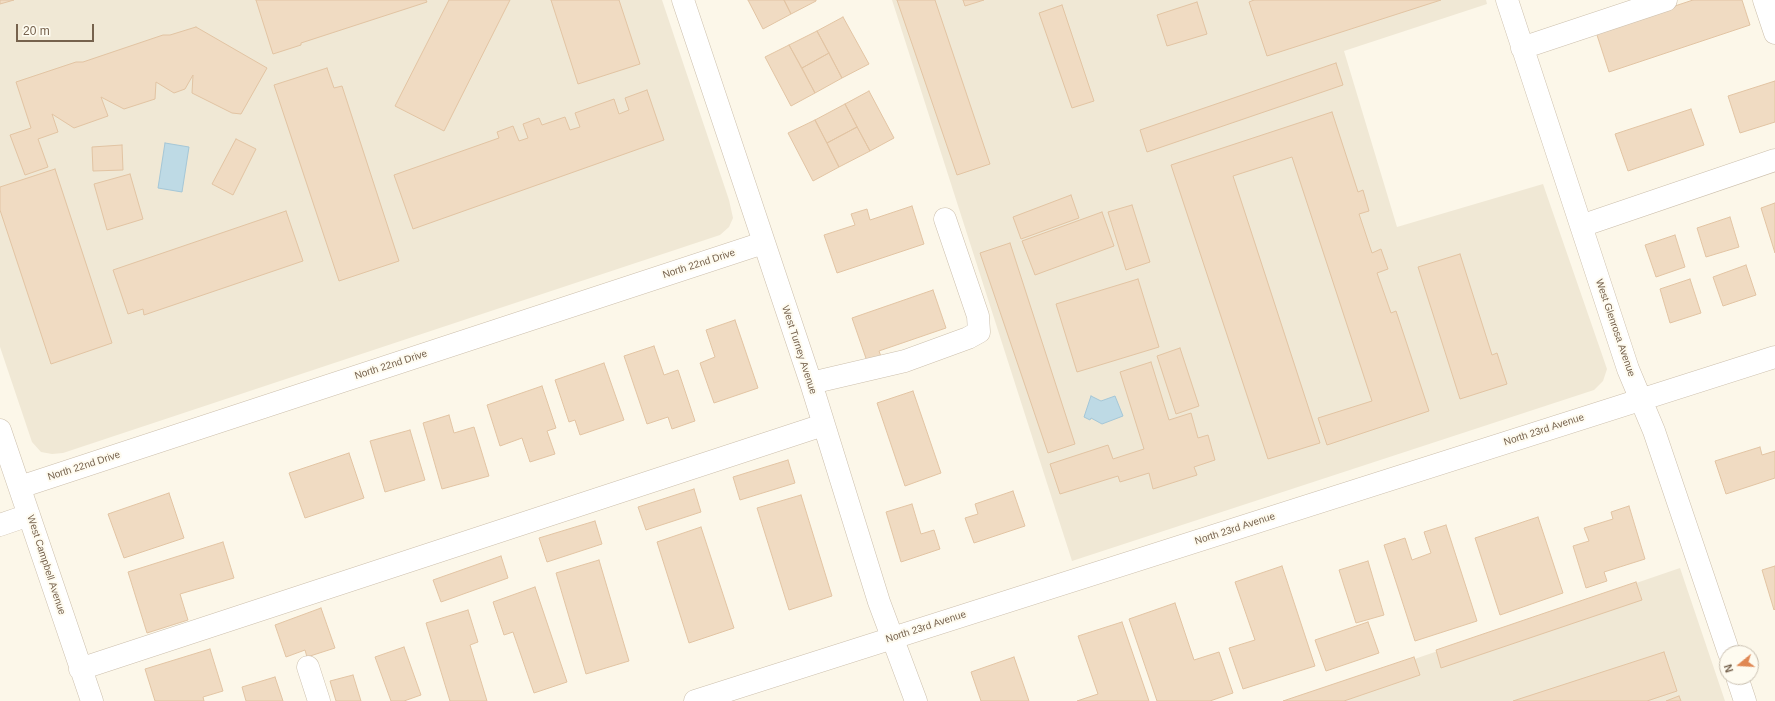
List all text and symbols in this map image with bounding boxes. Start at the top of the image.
scale bar [18,16,96,42]
text: 20 m [23,24,50,38]
street label: North 22nd Drive [661,247,737,281]
street label: West Glenrosa Avenue [1593,278,1637,378]
street label: West Turney Avenue [779,304,819,396]
street label: North 22nd Drive [353,348,429,382]
street label: North 23rd Avenue [1502,411,1586,449]
street label: North 22nd Drive [46,449,122,483]
street label: North 23rd Avenue [1193,510,1277,548]
street label: West Campbell Avenue [24,514,68,616]
street label: North 23rd Avenue [884,608,968,646]
north arrow [1719,645,1759,685]
text: N [1722,663,1735,674]

